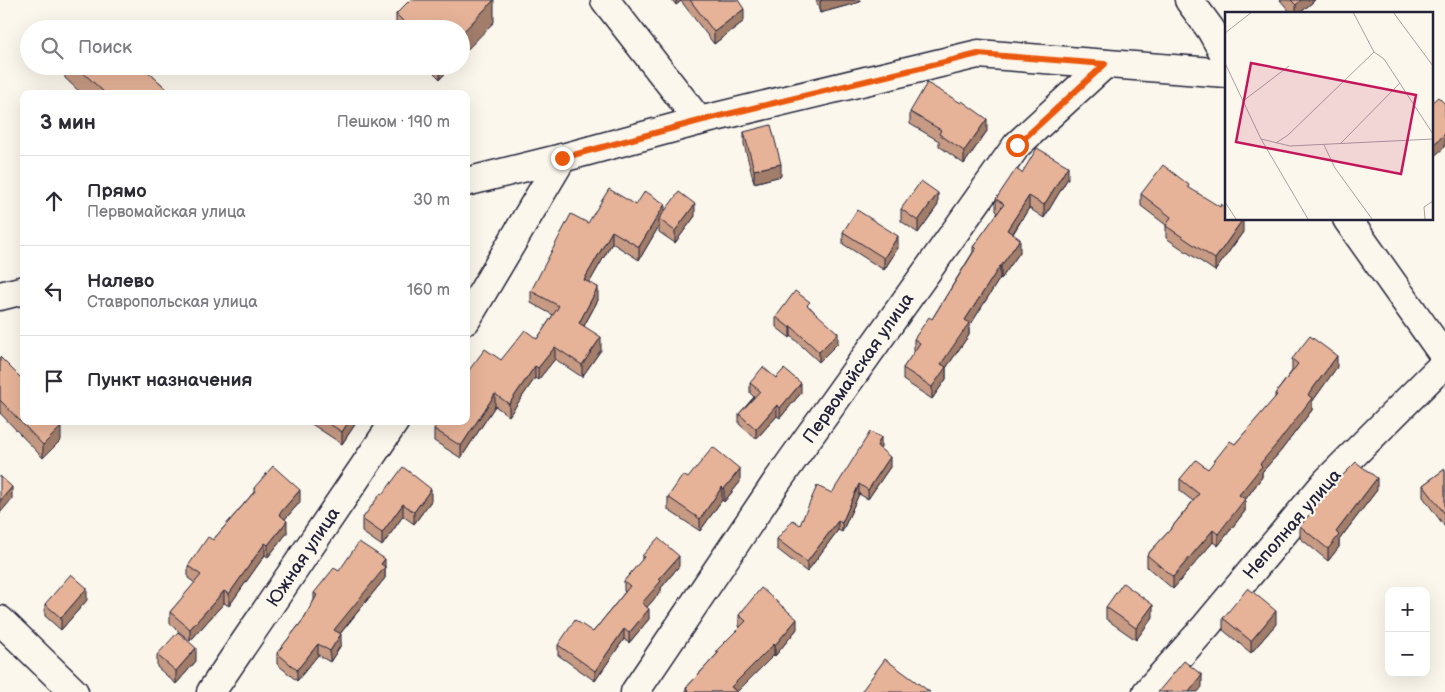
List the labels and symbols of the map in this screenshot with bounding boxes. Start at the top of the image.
inset map [1225,12,1432,220]
route start [1006,134,1029,157]
route end [551,147,574,170]
street label: Первомайская улица [799,289,918,447]
street label: Неполная улица [1239,465,1346,584]
street label: Южная улица [262,503,345,611]

